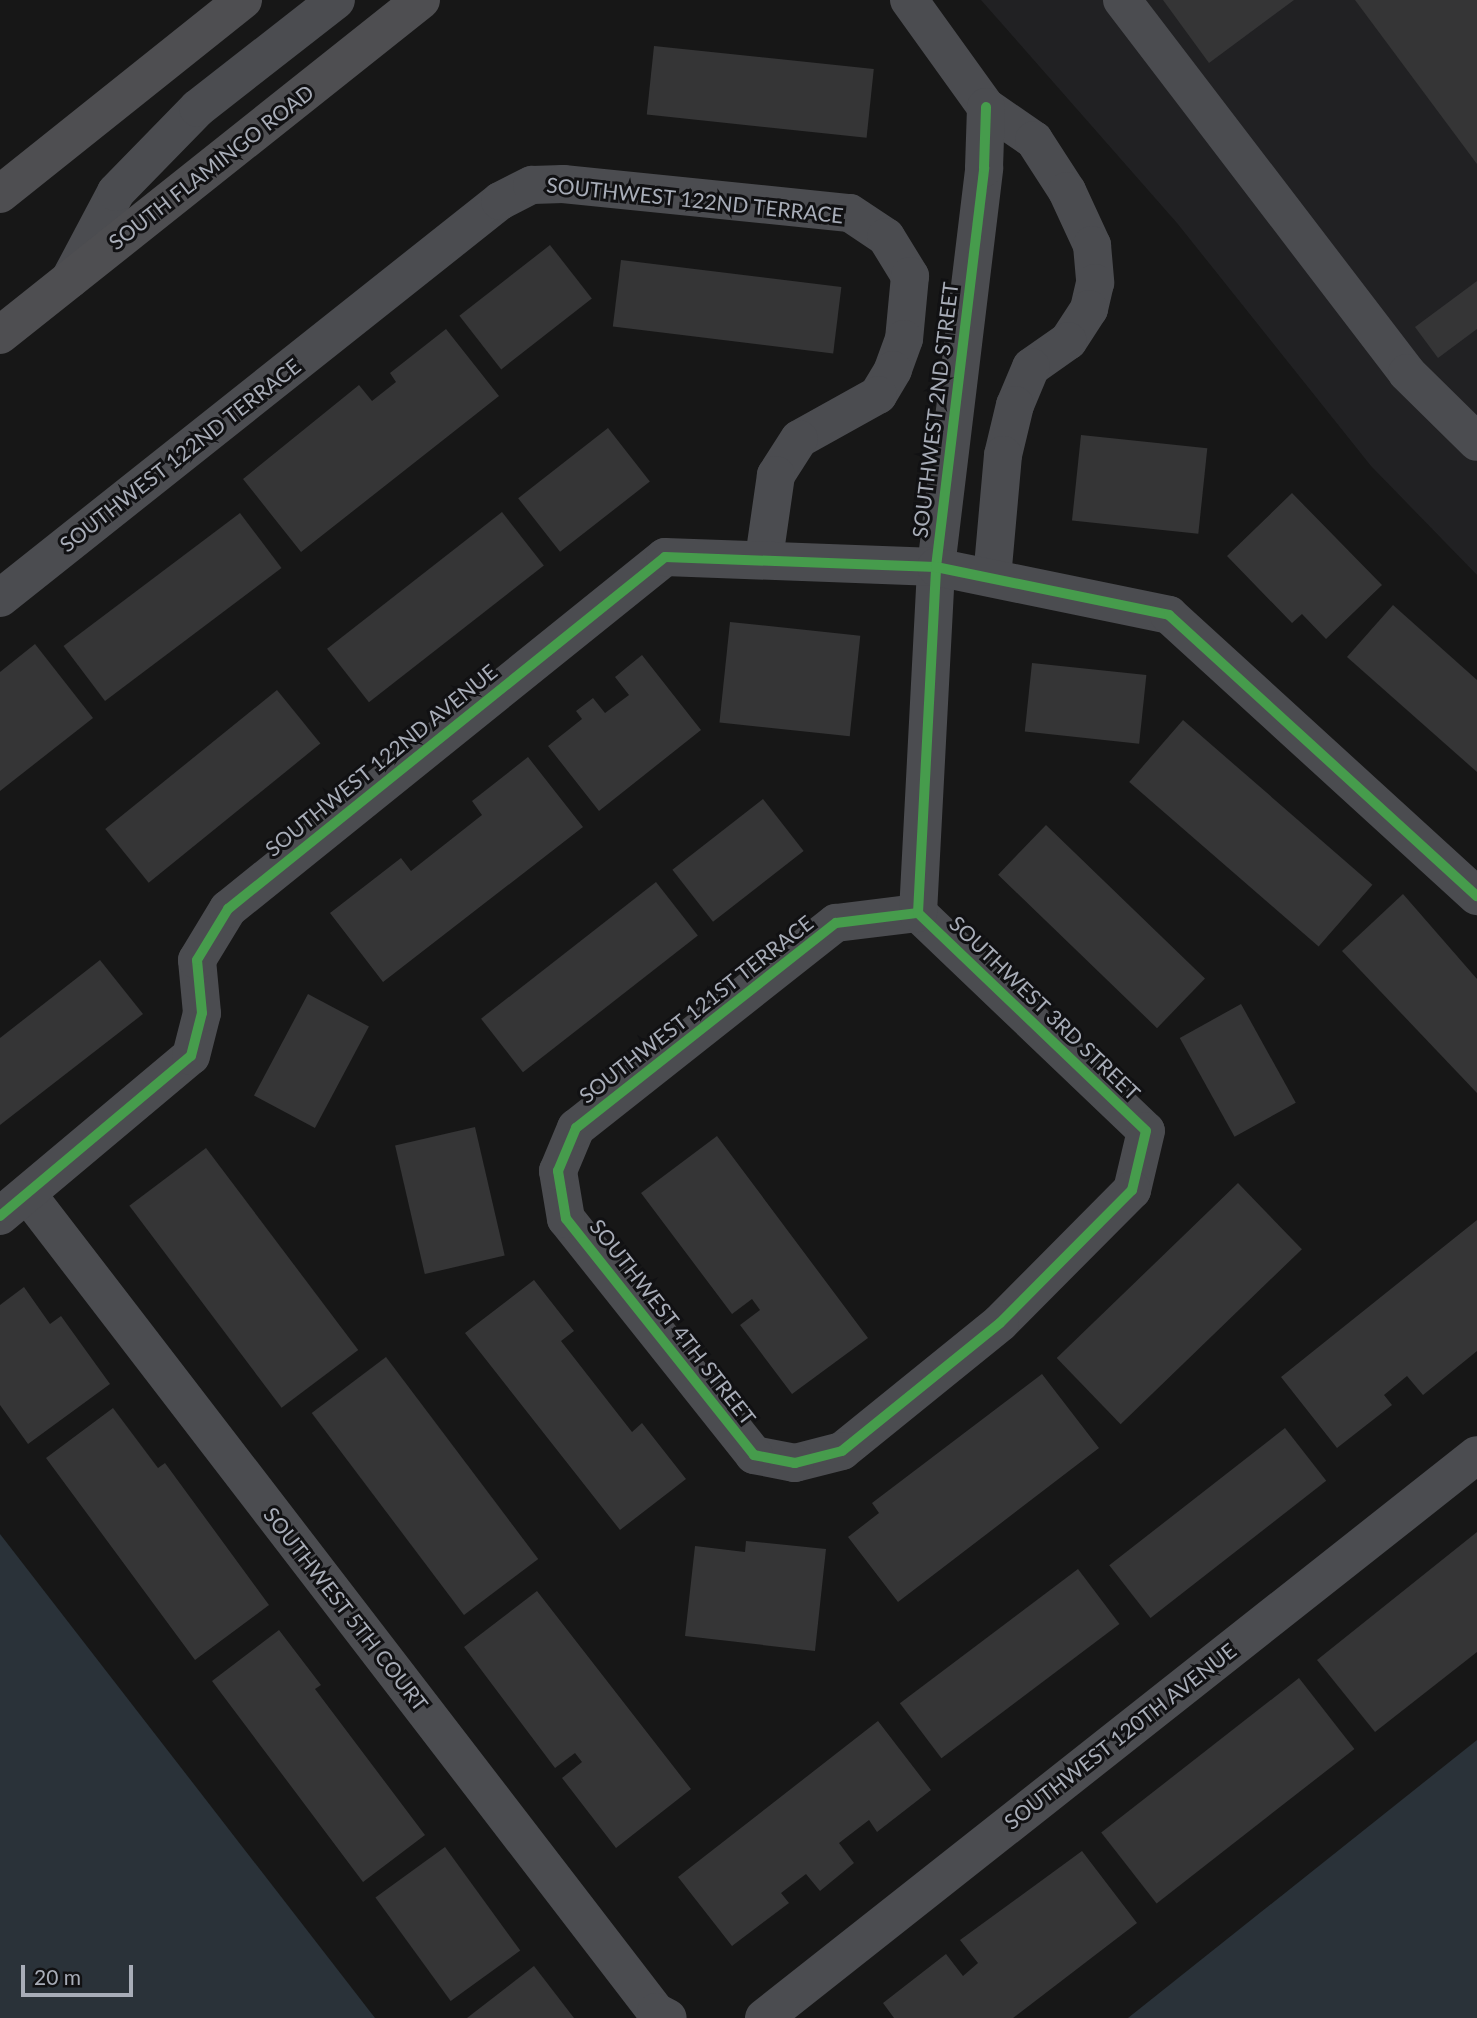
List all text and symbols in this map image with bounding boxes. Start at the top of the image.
street label: SOUTH FLAMINGO ROAD [104,79,318,255]
street label: SOUTHWEST 122ND TERRACE [545,172,845,228]
street label: SOUTHWEST 2ND STREET [907,280,963,540]
street label: SOUTHWEST 122ND TERRACE [54,353,306,557]
street label: SOUTHWEST 122ND AVENUE [260,658,502,862]
street label: SOUTHWEST 121ST TERRACE [573,909,819,1109]
street label: SOUTHWEST 3RD STREET [944,910,1146,1106]
street label: SOUTHWEST 4TH STREET [585,1214,761,1430]
street label: SOUTHWEST 5TH COURT [258,1502,434,1716]
street label: SOUTHWEST 120TH AVENUE [999,1637,1241,1835]
scale bar [24,1952,136,1996]
text: 20 m [34,1964,81,1989]

